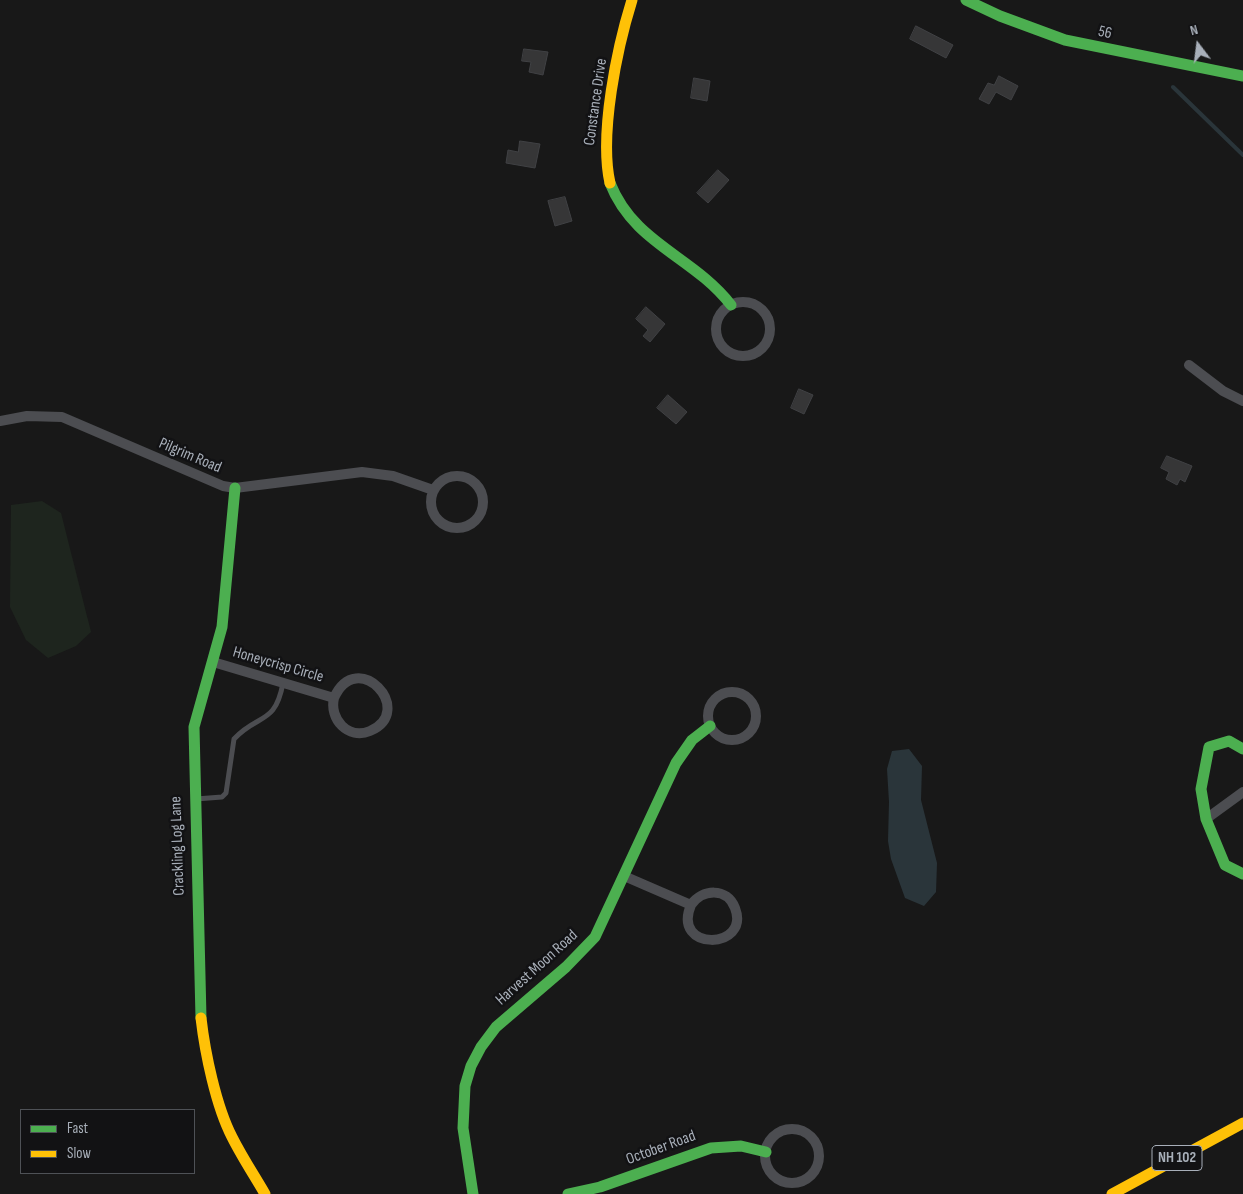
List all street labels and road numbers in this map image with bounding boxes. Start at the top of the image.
street label: 56 [1096,22,1114,44]
street label: Constance Drive [580,57,612,147]
street label: Pilgrim Road [156,434,224,478]
street label: Honeycrisp Circle [230,643,326,687]
street label: Crackling Log Lane [167,796,189,896]
street label: Harvest Moon Road [492,926,582,1010]
street label: October Road [624,1127,698,1169]
road number: NH 102 [1152,1146,1202,1170]

